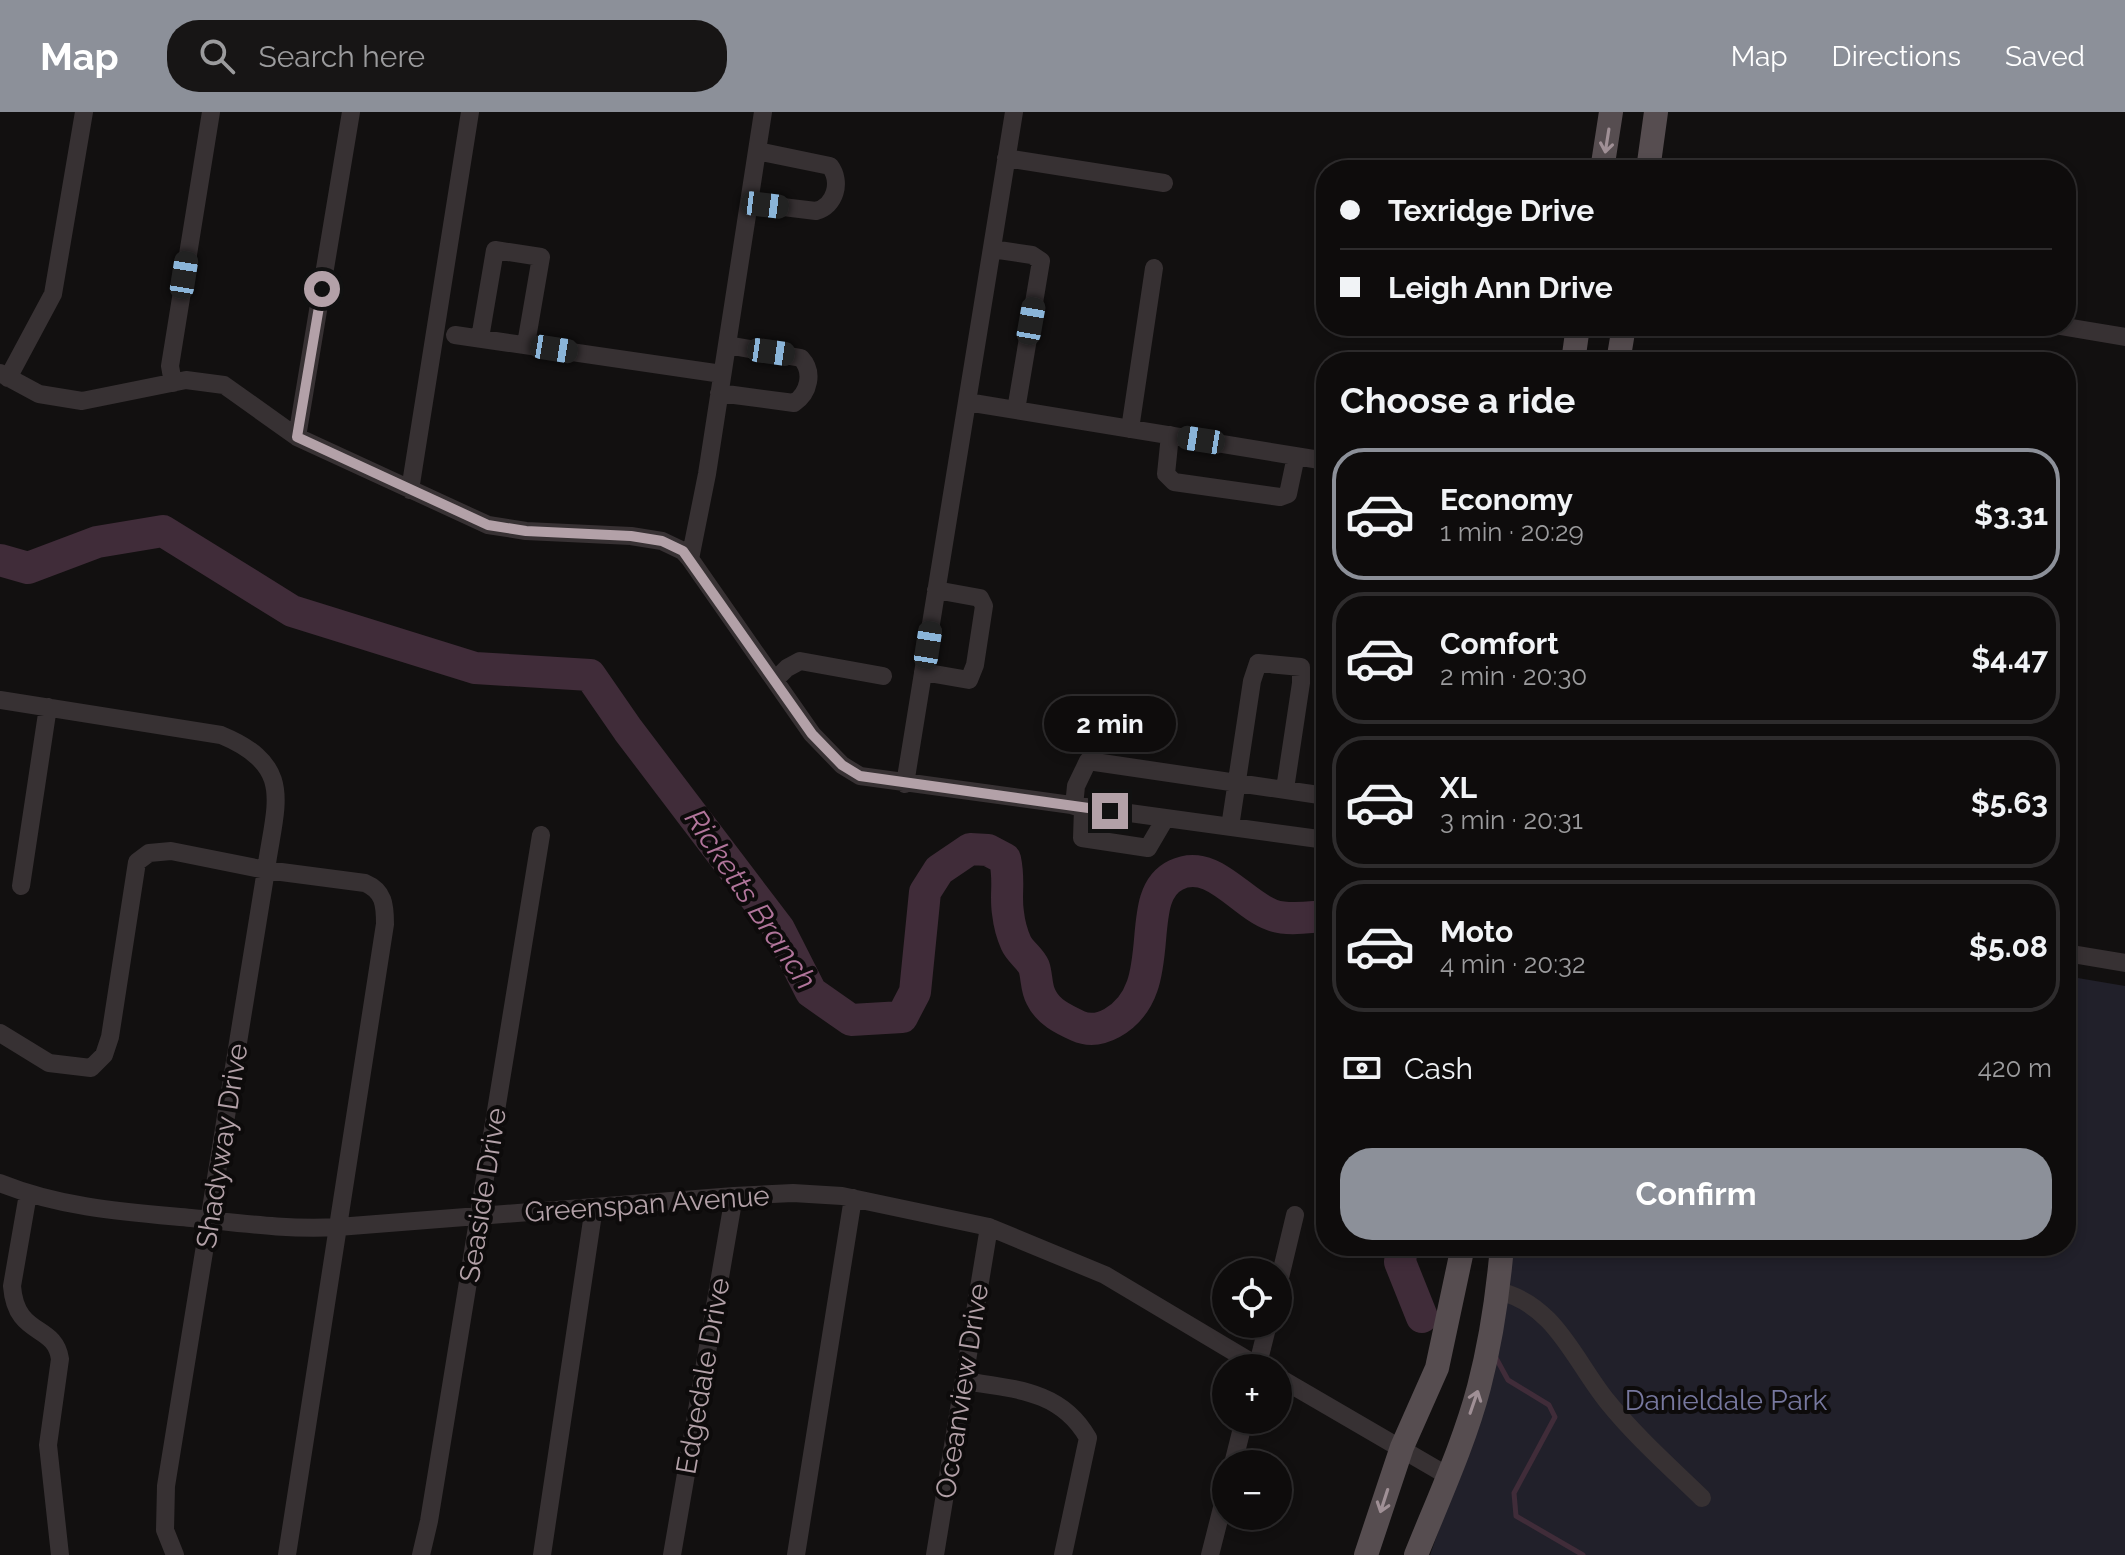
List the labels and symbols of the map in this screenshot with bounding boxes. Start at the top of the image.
one-way arrow [1599,128,1614,153]
car [740,190,790,220]
car [168,249,200,301]
route start [304,271,340,307]
car [1015,295,1047,347]
car [528,333,580,365]
car [746,337,796,367]
car [1175,424,1227,456]
car [912,619,944,671]
callout: 2 min [1044,695,1176,751]
route end [1092,793,1128,829]
water label: Ricketts Branch [678,802,824,996]
street label: Shadyway Drive [190,1041,254,1251]
street label: Seaside Drive [453,1105,513,1285]
street label: Greenspan Avenue [523,1179,771,1229]
street label: Edgedale Drive [670,1275,736,1477]
street label: Oceanview Drive [929,1281,995,1501]
park label: Danieldale Park [1625,1384,1828,1417]
one-way arrow [1467,1390,1482,1415]
one-way arrow [1376,1488,1391,1513]

